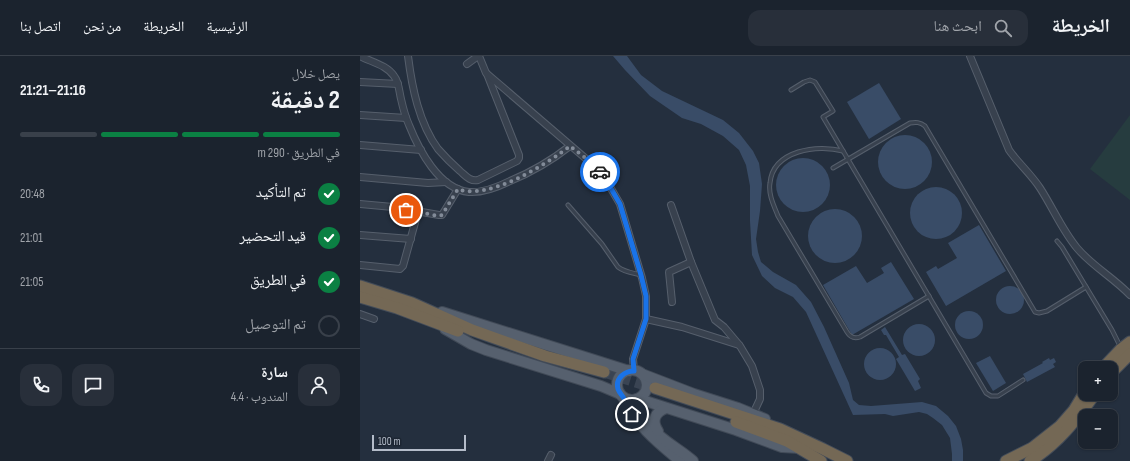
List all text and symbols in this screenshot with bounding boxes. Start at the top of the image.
search box [748,10,1028,46]
text: الخريطة [1052,15,1110,38]
text: ابحث هنا [934,17,982,36]
icon: search [992,17,1014,39]
text: اتصل بنا [20,18,61,35]
text: من نحن [83,18,121,35]
text: الخريطة [143,18,184,35]
text: الرئيسية [206,18,248,35]
text: يصل خلال [292,66,340,82]
text: 21:16–21:21 [20,81,86,100]
text: 2 دقيقة [270,85,340,116]
text: في الطريق · 290 m [257,145,340,161]
courier [580,152,620,192]
icon: car [589,161,611,183]
text: تم التأكيد [256,183,306,202]
icon: check [318,183,340,205]
text: 20:48 [20,186,45,202]
pin [389,193,423,227]
icon: bag [395,199,417,221]
text: قيد التحضير [240,227,306,246]
icon: check [318,227,340,249]
text: 21:01 [20,230,43,246]
text: في الطريق [250,271,306,290]
icon: check [318,271,340,293]
text: 21:05 [20,274,43,290]
text: تم التوصيل [245,315,306,334]
map controls [1078,361,1118,449]
button: + [1078,361,1118,401]
text: سارة [261,363,288,382]
button: phone [20,364,62,406]
button: chat [72,364,114,406]
button: person [298,364,340,406]
text: المندوب · 4.4 [231,389,288,405]
pin [615,397,649,431]
icon: home [621,403,643,425]
button: − [1078,409,1118,449]
scale bar [372,433,466,452]
text: 100 m [378,435,400,448]

